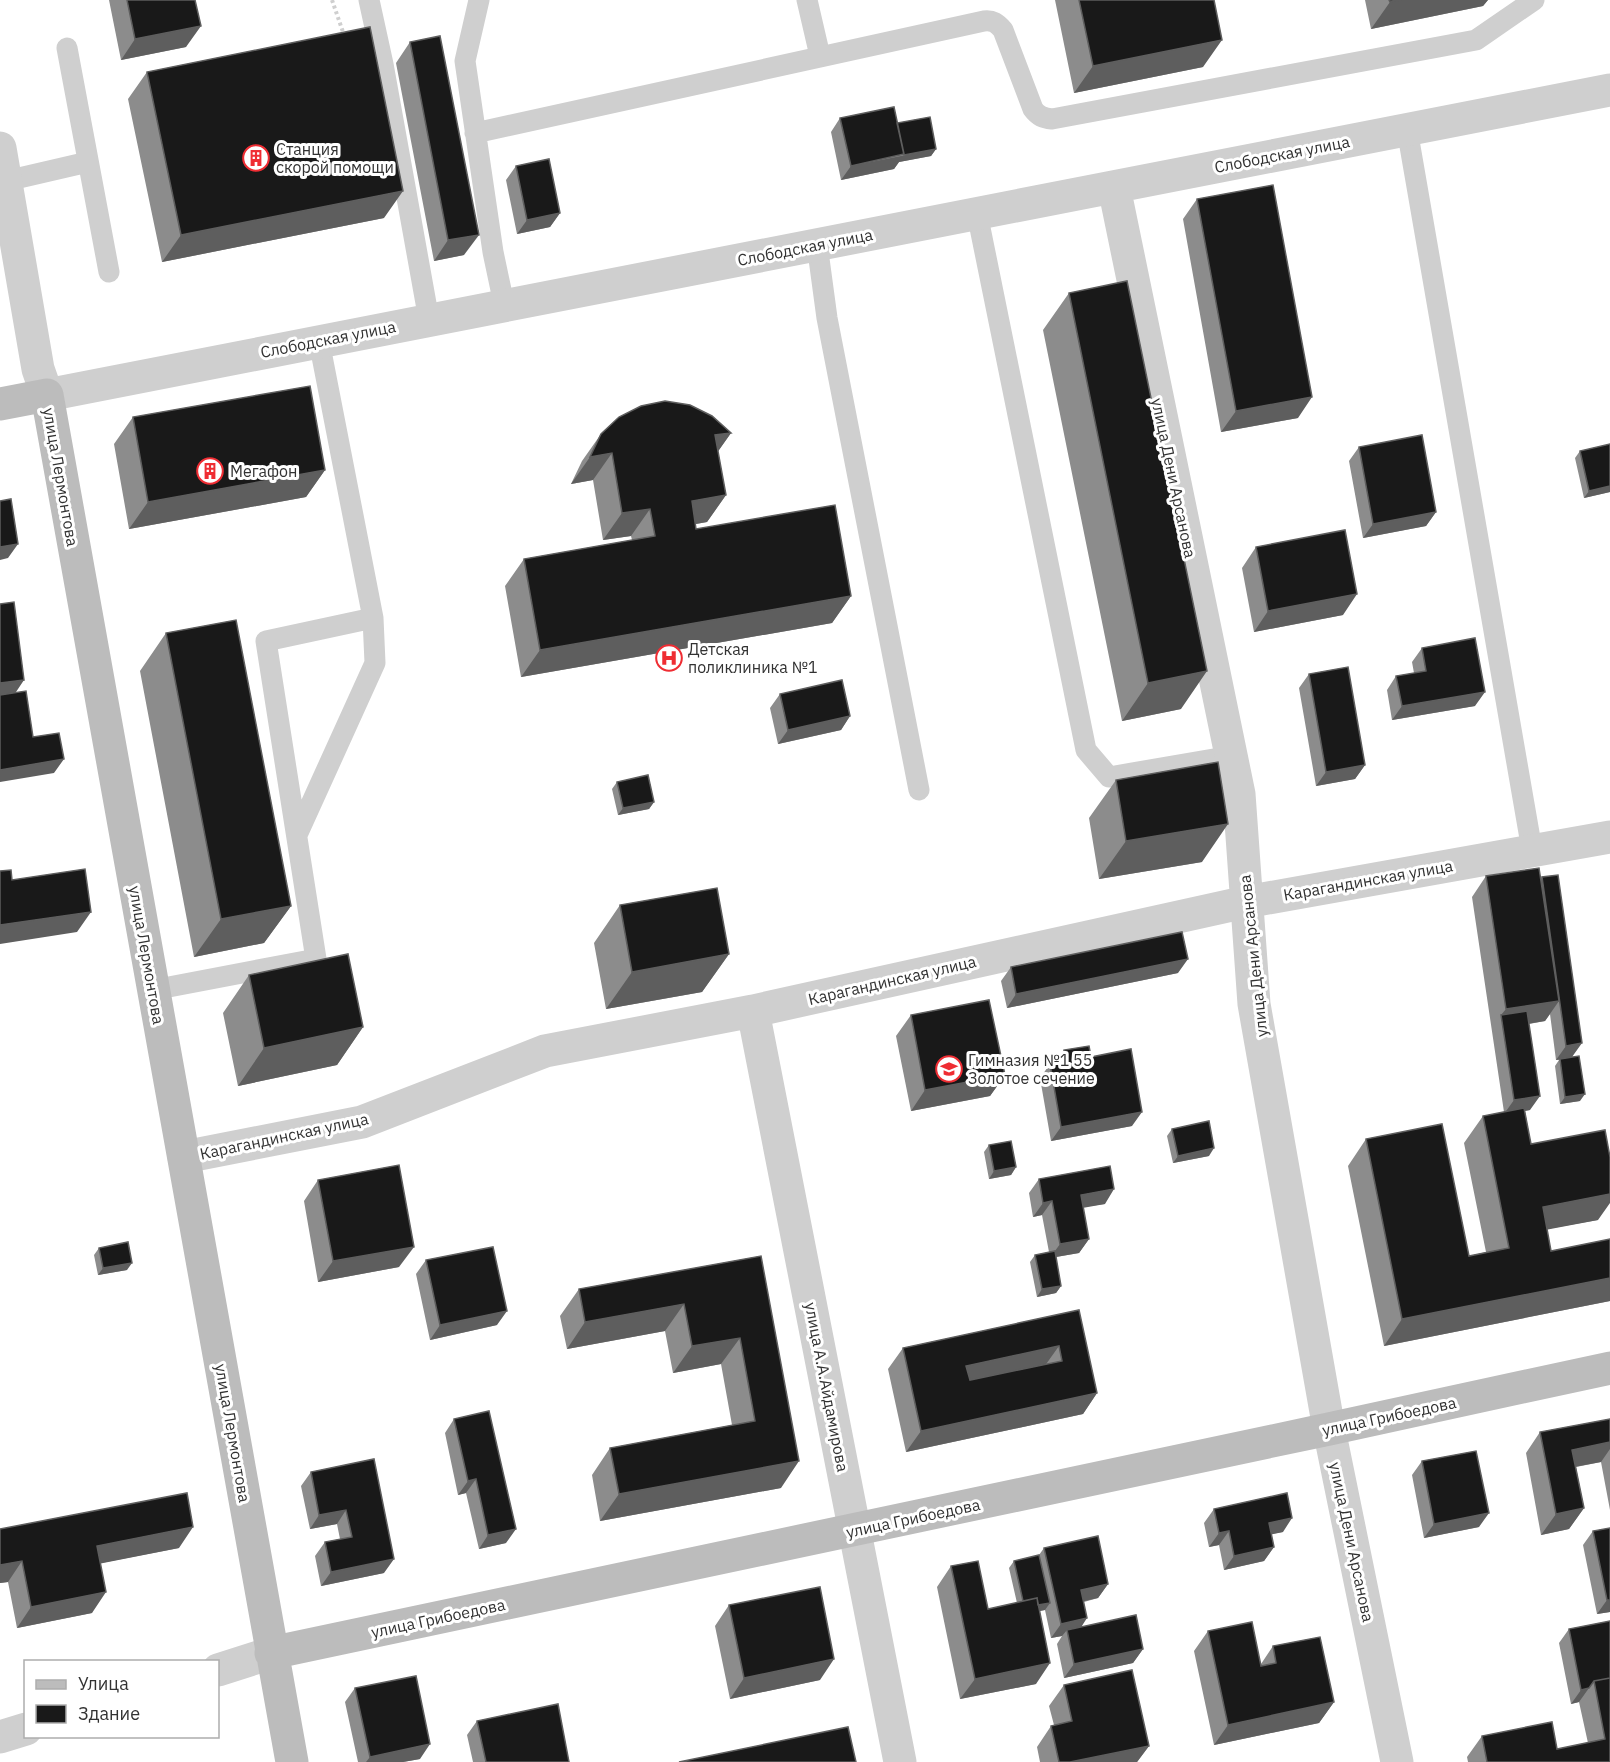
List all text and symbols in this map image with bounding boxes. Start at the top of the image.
street label: Слободская улица [1213,131,1352,177]
place label: Станция скорой помощи [276,139,394,177]
building icon: Станция скорой помощи [241,143,271,173]
street label: Слободская улица [736,224,875,270]
street label: Слободская улица [259,316,398,362]
street label: улица Дени Арсанова [1147,396,1201,560]
street label: улица Лермонтова [39,406,83,548]
building icon: Мегафон [195,456,225,486]
place label: Мегафон [230,461,297,481]
place label: Детская поликлиника №1 [688,639,818,677]
hospital icon: Детская поликлиника №1 [654,643,684,673]
street label: Карагандинская улица [1282,855,1455,905]
street label: улица Дени Арсанова [1234,874,1271,1038]
street label: улица Лермонтова [125,884,169,1026]
street label: Карагандинская улица [806,951,978,1009]
place label: Гимназия №1 55 Золотое сечение [968,1050,1095,1088]
school or university icon: Гимназия №1 55 Золотое сечение [934,1054,964,1084]
street label: Карагандинская улица [198,1108,371,1164]
street label: улица А.А.Айдамирова [801,1301,853,1474]
street label: улица Лермонтова [211,1362,255,1504]
street label: улица Грибоедова [1320,1392,1458,1440]
street label: улица Дени Арсанова [1325,1460,1379,1624]
street label: улица Грибоедова [844,1494,982,1542]
street label: улица Грибоедова [369,1594,507,1642]
legend [24,1660,219,1738]
text: Улица [78,1672,129,1695]
text: Здание [78,1702,140,1725]

